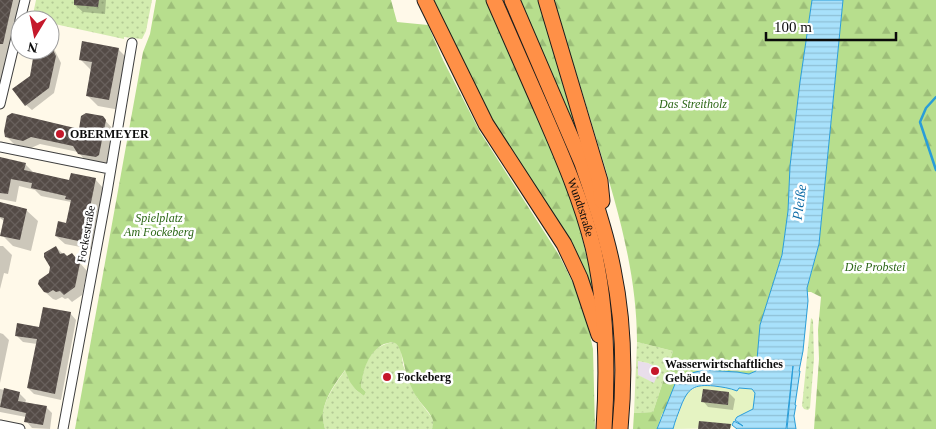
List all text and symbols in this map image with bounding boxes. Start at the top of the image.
north arrow [10,10,60,60]
scale bar [766,10,896,42]
text: 100 m [774,19,812,35]
text: N [27,39,39,56]
park label: Das Streitholz [658,97,727,111]
place label: OBERMEYER [70,127,149,141]
marker: OBERMEYER [54,128,66,140]
street label: Wundtstraße [564,176,597,238]
water label: Pleiße [789,183,809,222]
street label: Fockestraße [74,204,98,264]
park label: Spielplatz Am Fockeberg [123,211,194,239]
park label: Die Probstei [844,260,905,274]
place label: Wasserwirtschaftliches Gebäude [665,357,783,385]
marker: Wasserwirtschaftliches Gebäude [649,365,661,377]
place label: Fockeberg [397,370,451,384]
marker: Fockeberg [381,371,393,383]

